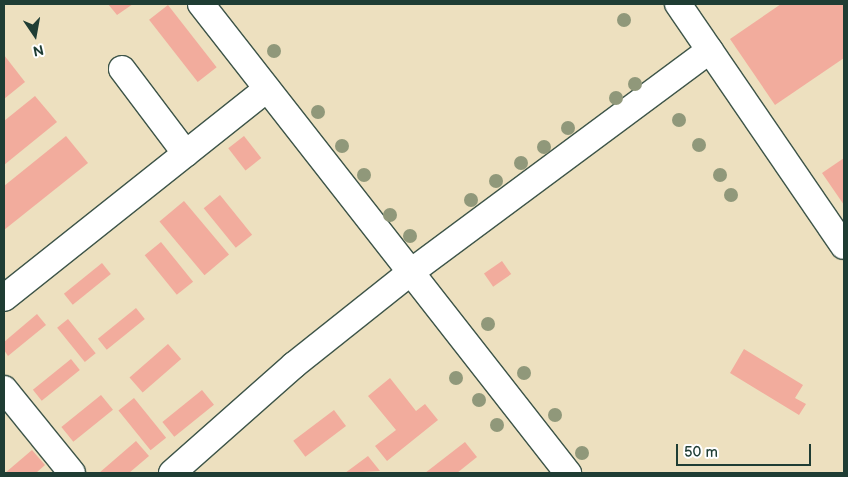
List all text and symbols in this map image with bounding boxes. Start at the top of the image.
north arrow [10,10,60,60]
text: N [31,41,45,60]
scale bar [678,434,813,466]
text: 50 m [684,443,718,462]

